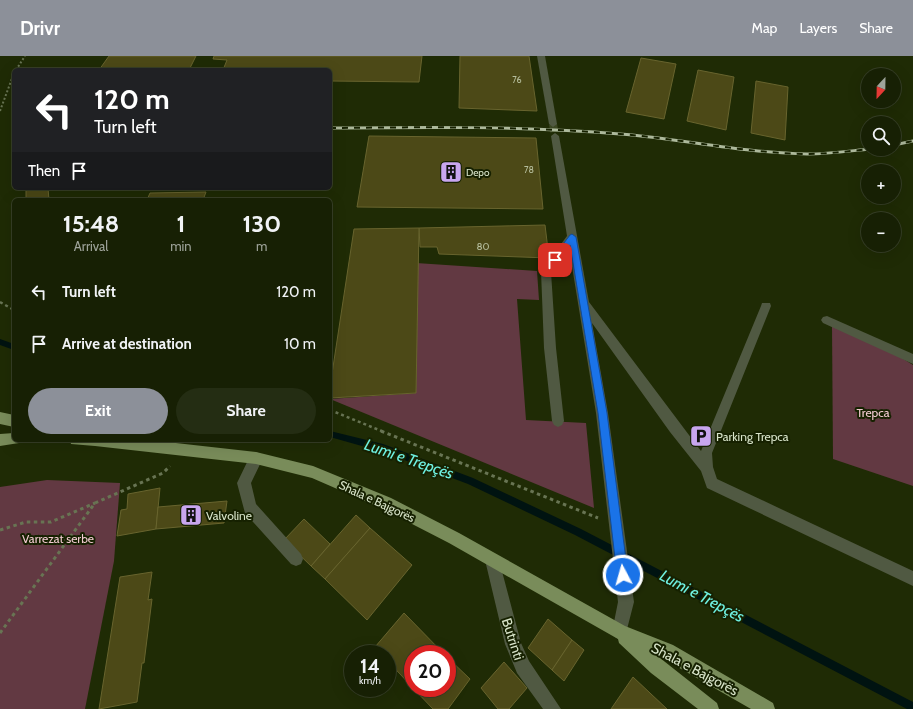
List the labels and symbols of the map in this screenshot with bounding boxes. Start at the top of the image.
north arrow [861,68,901,108]
house number: 76 [512,74,522,85]
building icon: Depo [438,159,464,185]
house number: 78 [524,164,534,175]
place label: Depo [466,166,490,179]
house number: 80 [476,240,490,253]
pin [538,243,572,277]
park label: Trepca [856,405,890,420]
parking icon: Parking Trepca [688,423,714,449]
place label: Parking Trepca [716,429,789,444]
water label: Lumi e Trepçës [362,435,456,483]
street label: Shala e Bajgorës [337,477,417,525]
building icon: Valvoline [178,502,204,528]
place label: Valvoline [206,508,252,523]
park label: Varrezat serbe [22,531,94,546]
position arrow [602,554,644,596]
water label: Lumi e Trepçës [657,566,747,626]
street label: Butrinti [498,616,528,662]
street label: Shala e Bajgorës [648,639,742,700]
speed limit sign: 20 [404,645,456,697]

